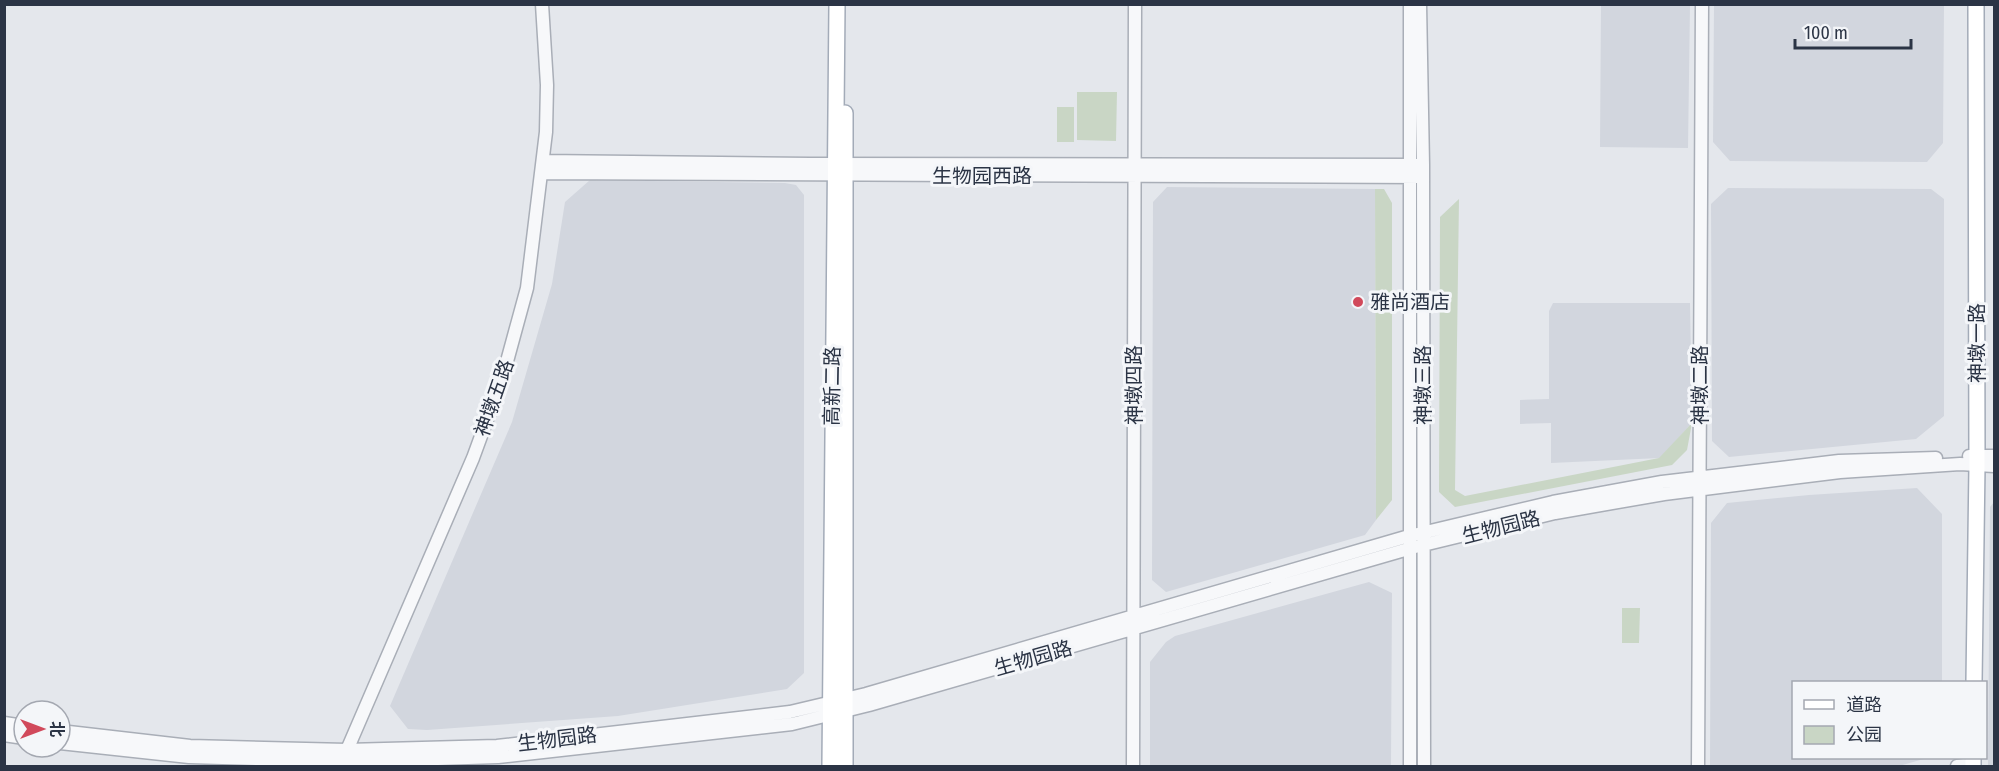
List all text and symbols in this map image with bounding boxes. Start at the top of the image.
scale bar [1795,12,1910,50]
text: 100 m [1804,22,1848,44]
street label: 生物园西路 [932,164,1032,188]
place label: 雅尚酒店 [1370,290,1450,314]
marker: 雅尚酒店 [1351,295,1365,309]
street label: 神墩一路 [1965,303,1989,383]
street label: 神墩四路 [1122,345,1146,425]
street label: 神墩三路 [1411,345,1435,425]
street label: 神墩二路 [1688,345,1712,425]
street label: 高新二路 [819,346,845,426]
street label: 神墩五路 [470,356,518,440]
street label: 生物园路 [1459,506,1543,548]
street label: 生物园路 [991,635,1075,681]
legend [1792,681,1987,759]
text: 道路 [1846,694,1882,716]
north arrow [12,699,72,759]
text: 北 [47,721,66,737]
street label: 生物园路 [516,722,598,756]
text: 公园 [1846,724,1882,746]

